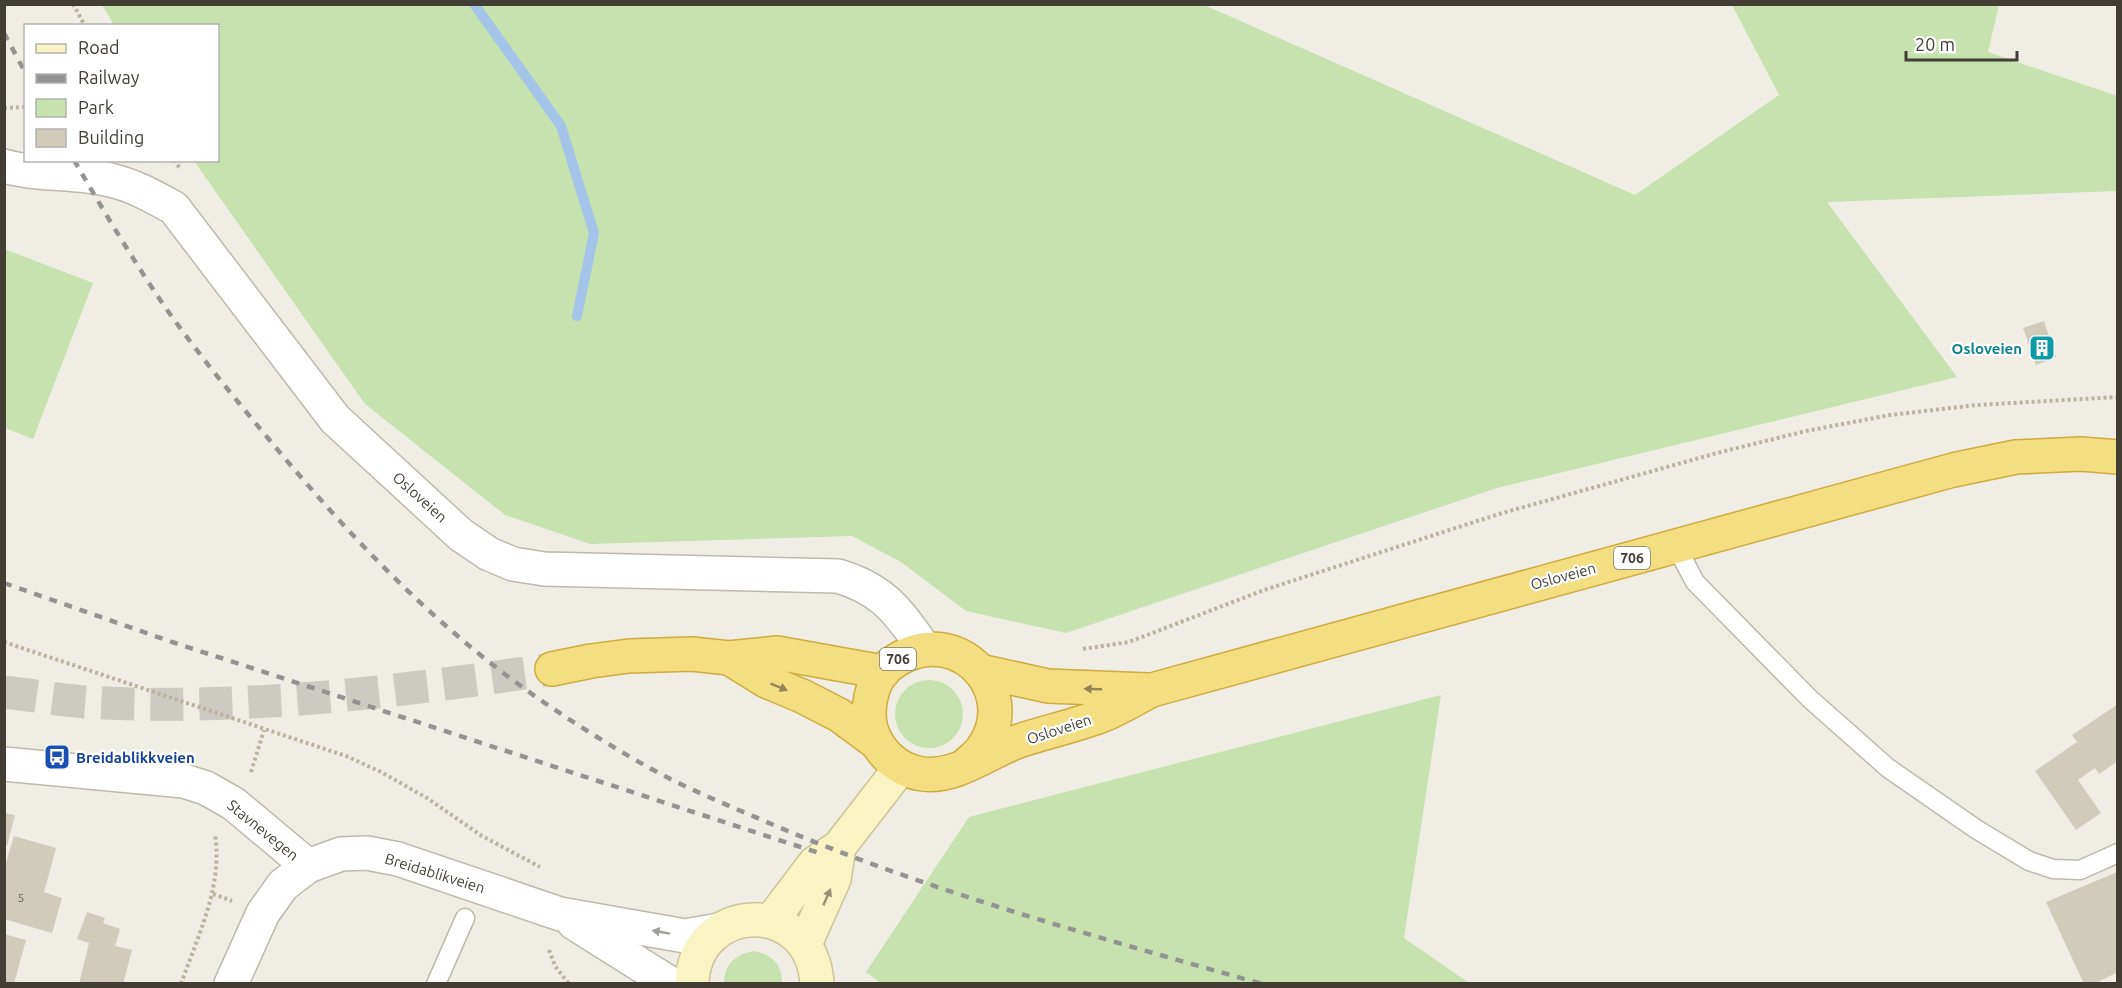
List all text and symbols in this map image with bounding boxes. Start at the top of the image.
legend [24,24,219,162]
scale bar [1906,24,2017,62]
text: 20 m [1915,34,1955,54]
text: Road [78,37,120,57]
text: Railway [78,67,140,87]
text: Park [78,97,114,117]
text: Building [78,127,144,147]
building icon: Osloveien [2027,333,2057,363]
place label: Osloveien [1952,340,2022,357]
street label: Osloveien [389,468,451,526]
road number: 706 [1614,547,1650,569]
street label: Osloveien [1528,559,1598,593]
road number: 706 [880,648,916,670]
one-way arrow [771,682,789,692]
one-way arrow [1084,684,1103,693]
street label: Osloveien [1025,711,1093,747]
bus stop icon: Breidablikkveien [42,742,72,772]
place label: Breidablikkveien [76,749,195,766]
street label: Stavnevegen [224,796,302,864]
street label: Breidablikveien [383,850,487,896]
one-way arrow [822,888,832,906]
house number: 5 [18,891,24,904]
one-way arrow [652,927,671,936]

